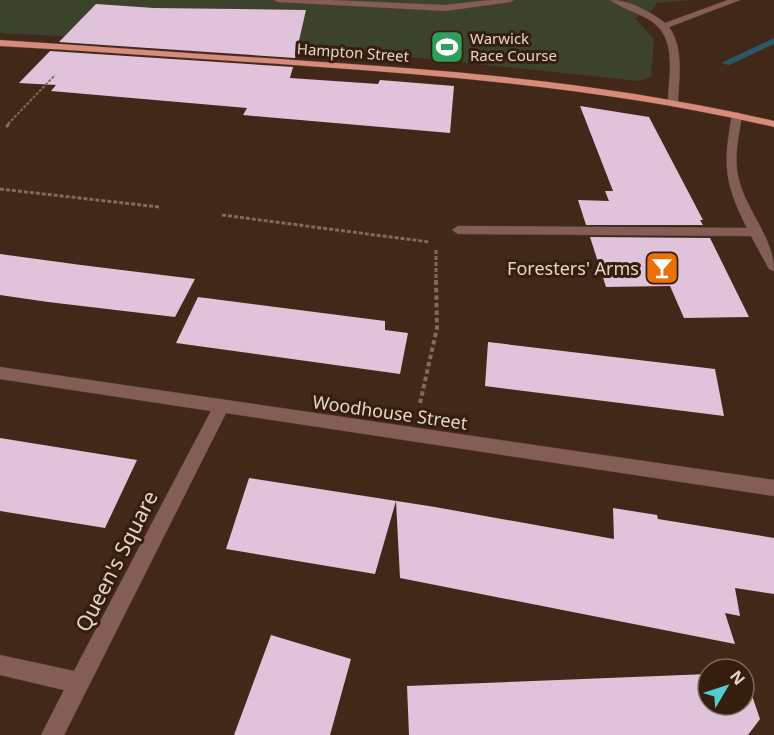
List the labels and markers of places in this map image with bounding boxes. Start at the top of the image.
place label: Warwick Race Course [470,28,557,65]
sports icon: Warwick Race Course [429,29,465,65]
bar icon: Foresters' Arms [644,250,680,286]
place label: Foresters' Arms [507,256,639,280]

